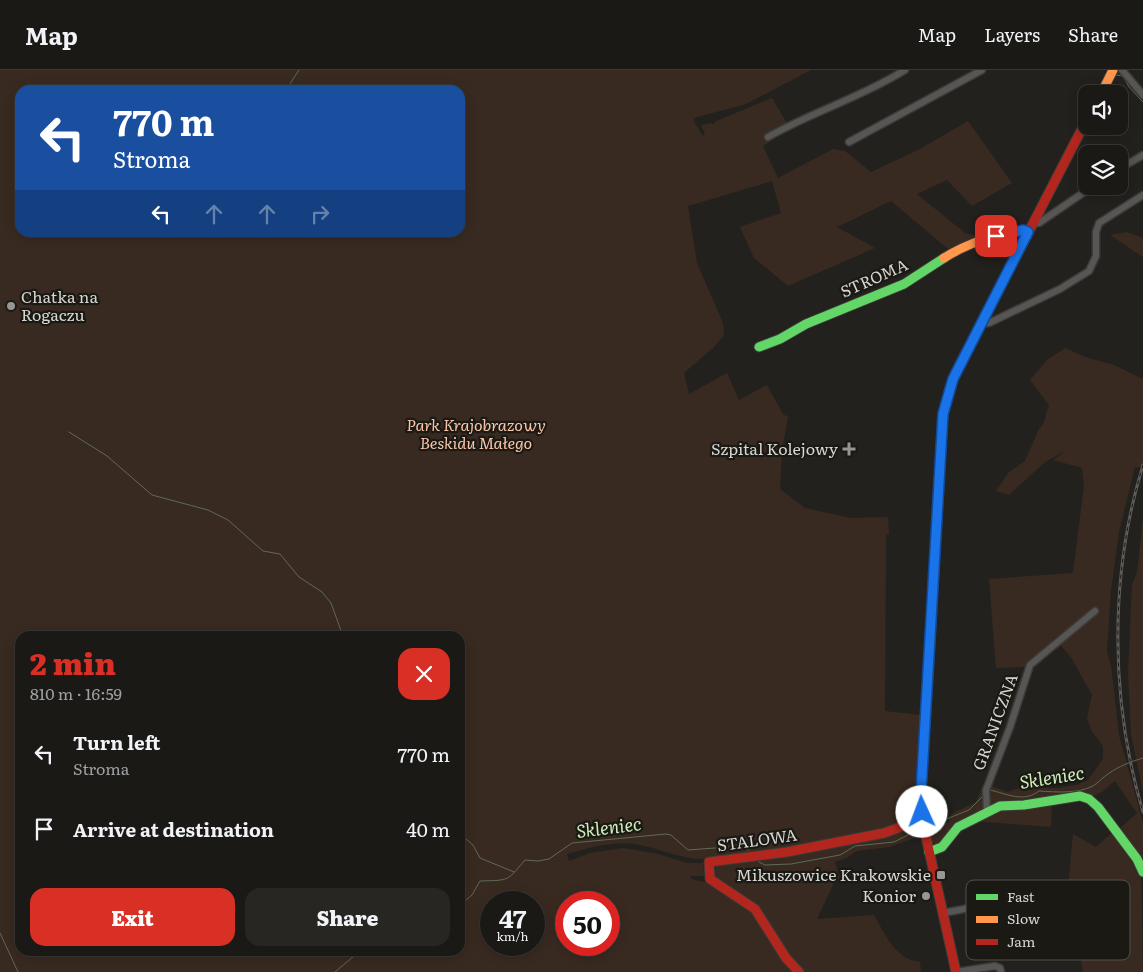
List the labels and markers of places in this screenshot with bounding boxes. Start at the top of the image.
pin [975,215,1017,257]
place label: Chatka na Rogaczu [21,284,98,326]
marker: Chatka na Rogaczu [5,300,17,312]
place label: Szpital Kolejowy [711,436,839,460]
marker: Szpital Kolejowy [842,442,856,456]
place label: Mikuszowice Krakowskie [736,862,931,886]
marker: Mikuszowice Krakowskie [935,869,947,881]
place label: Konior [862,883,916,907]
marker: Konior [920,890,932,902]

